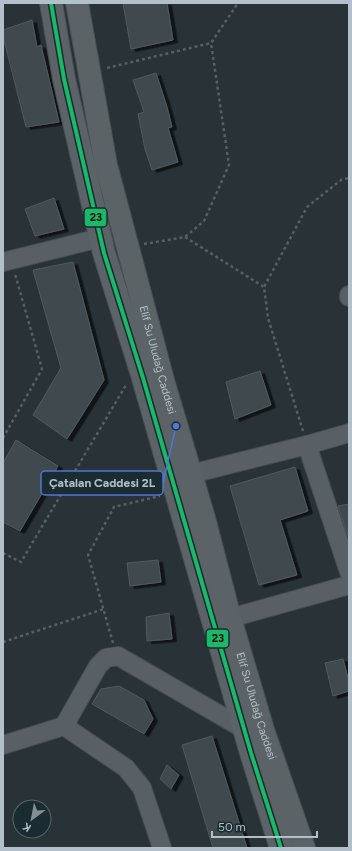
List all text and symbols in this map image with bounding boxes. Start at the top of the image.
line badge: 23 [84,208,107,227]
text: 23 [90,211,102,224]
street label: Elif Su Uludağ Caddesi [137,304,179,415]
callout: Çatalan Caddesi 2L [41,471,163,495]
text: Çatalan Caddesi 2L [49,476,156,490]
line badge: 23 [206,629,229,648]
text: 23 [212,632,224,645]
street label: Elif Su Uludağ Caddesi [234,651,279,761]
north arrow [12,799,52,839]
scale bar [212,813,317,839]
text: K [20,819,34,835]
text: 50 m [218,820,246,834]

